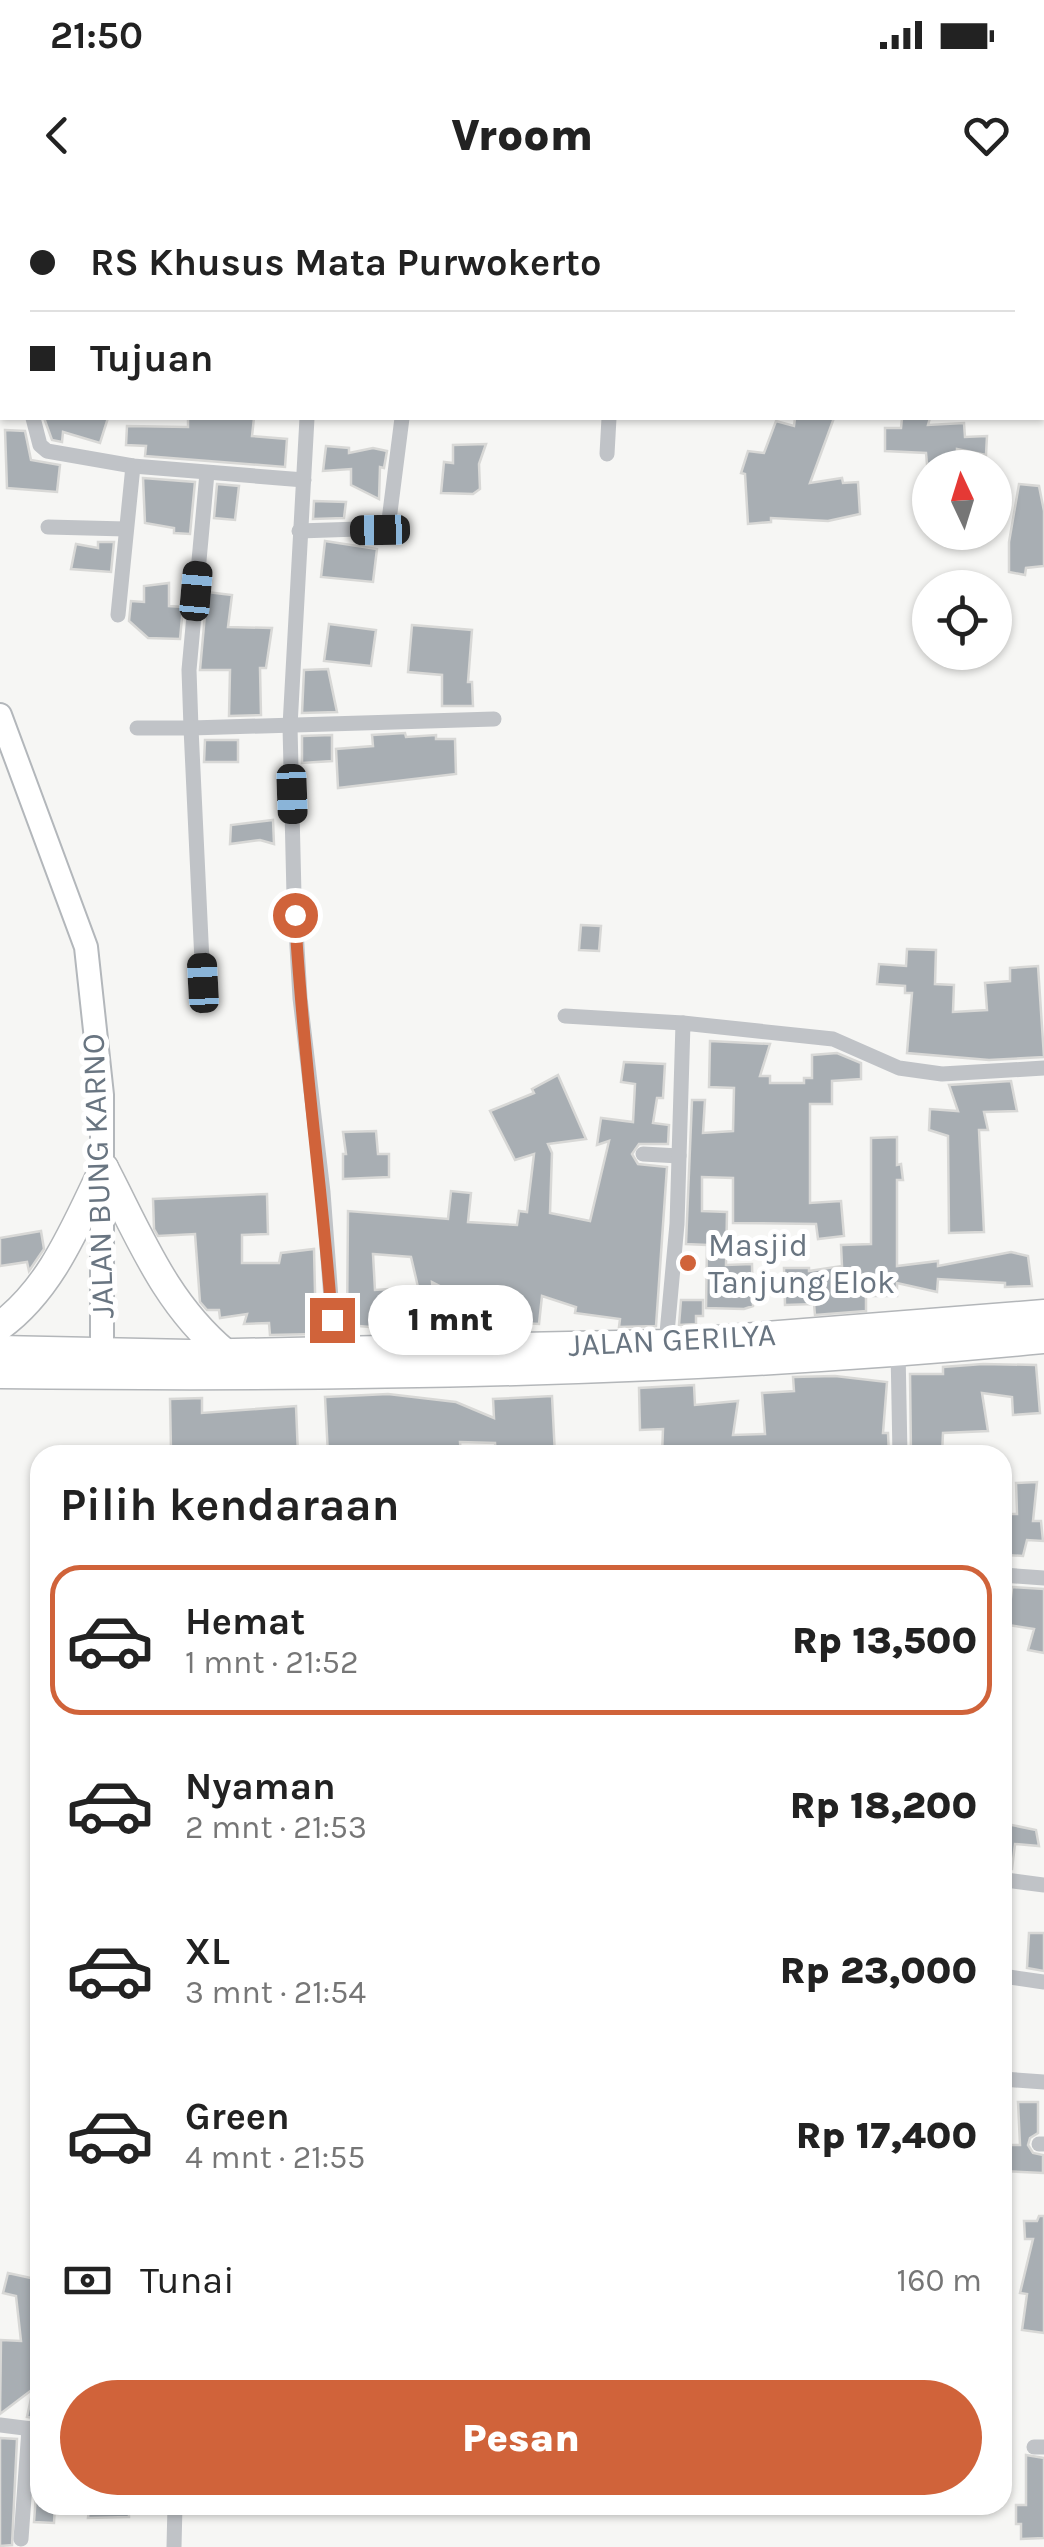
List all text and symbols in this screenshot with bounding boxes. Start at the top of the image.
text: 21:50 [50,13,143,58]
icon: back [30,108,85,163]
icon: heart [959,108,1014,163]
text: Vroom [451,109,593,161]
text: RS Khusus Mata Purwokerto [90,240,602,285]
text: Tujuan [90,336,213,381]
north arrow [912,450,1012,550]
map controls [912,450,1012,670]
car [350,514,410,546]
car [178,560,214,622]
button: locate [912,570,1012,670]
car [276,763,308,825]
route start [273,893,318,938]
car [186,952,220,1014]
street label: JALAN BUNG KARNO [75,1033,121,1319]
place label: Masjid Tanjung Elok [708,1227,895,1301]
marker: Masjid Tanjung Elok [677,1252,699,1274]
callout: 1 mnt [367,1285,532,1355]
route end [310,1298,355,1343]
text: 1 mnt [408,1301,493,1338]
street label: JALAN GERILYA [567,1316,777,1364]
text: Pilih kendaraan [60,1479,400,1531]
icon: car [65,1595,155,1685]
text: Hemat [185,1599,305,1644]
text: Rp 13,500 [792,1618,977,1663]
text: 1 mnt · 21:52 [185,1644,358,1681]
icon: car [65,1760,155,1850]
text: Nyaman [185,1764,336,1809]
text: Rp 18,200 [790,1783,977,1828]
text: 2 mnt · 21:53 [185,1809,367,1846]
icon: car [65,1925,155,2015]
text: XL [185,1929,230,1974]
text: Rp 23,000 [780,1948,977,1993]
text: 3 mnt · 21:54 [185,1974,366,2011]
icon: car [65,2090,155,2180]
text: Green [185,2094,290,2139]
text: Rp 17,400 [796,2113,977,2158]
text: 4 mnt · 21:55 [185,2139,365,2176]
icon: cash [60,2253,115,2308]
text: Tunai [140,2258,235,2303]
text: 160 m [897,2262,982,2299]
button: Pesan [60,2380,982,2495]

